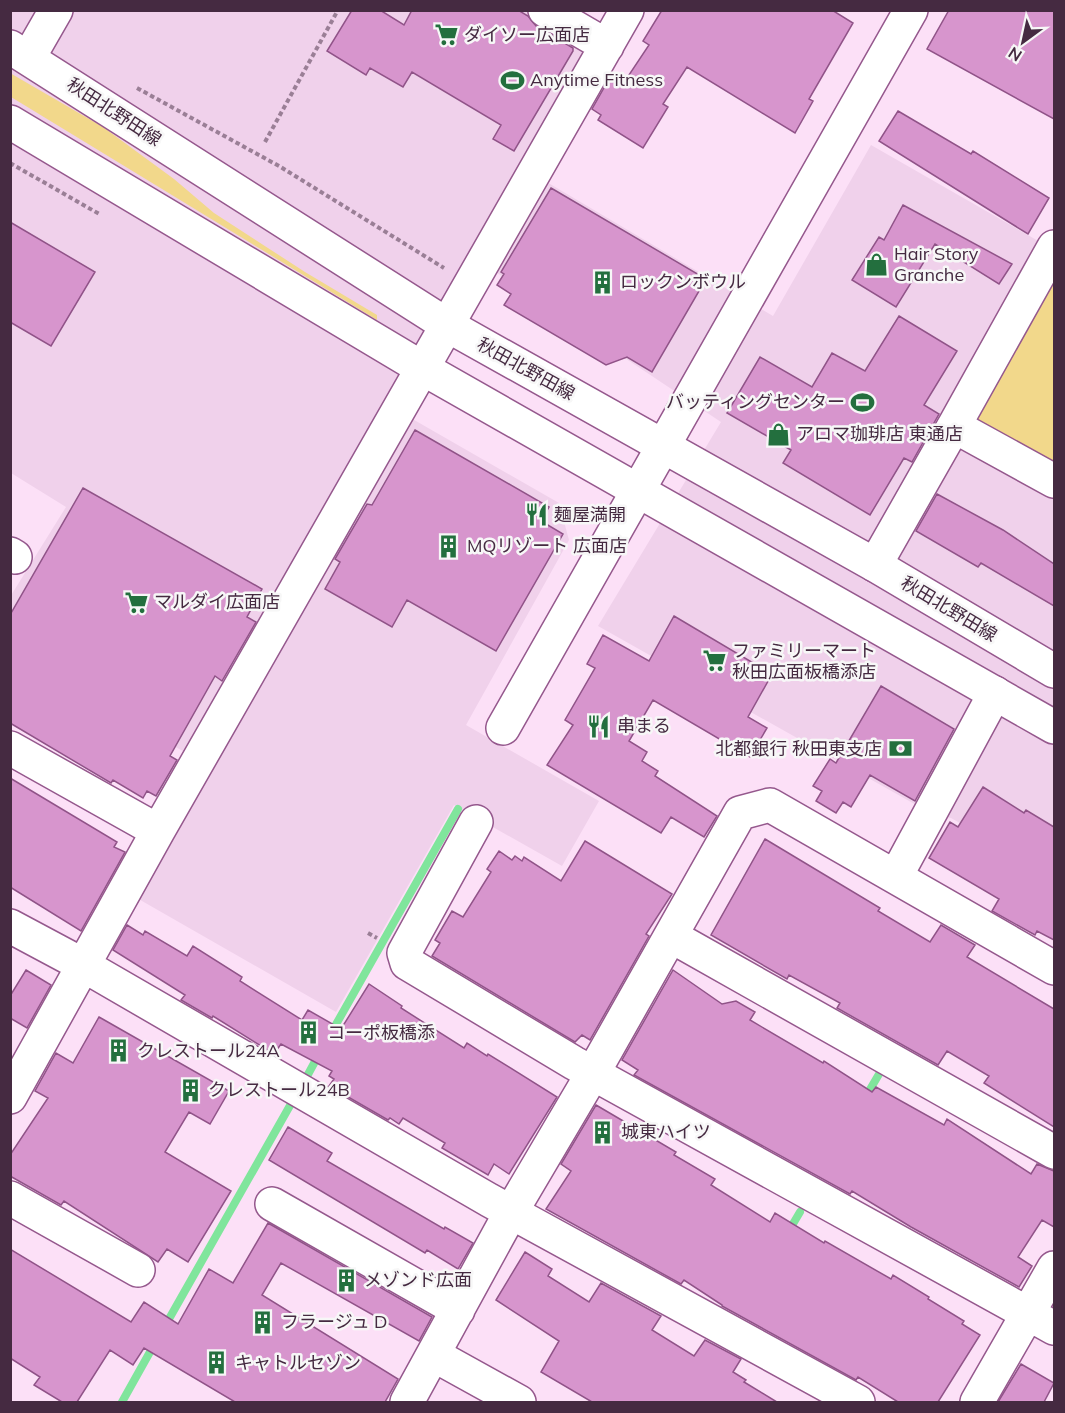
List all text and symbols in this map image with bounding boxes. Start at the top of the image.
north arrow [993,12,1053,72]
supermarket icon: ダイソー広面店 [433,22,459,48]
place label: ダイソー広面店 [464,23,590,46]
text: N [1004,43,1025,66]
sports icon: Anytime Fitness [499,67,525,93]
place label: Anytime Fitness [530,68,663,91]
street label: 秋田北野田線 [63,73,166,151]
place label: Hair Story Granche [894,242,979,286]
shop icon: Hair Story Granche [863,251,889,277]
building icon: ロックンボウル [589,269,615,295]
place label: ロックンボウル [620,270,746,293]
street label: 秋田北野田線 [473,332,579,405]
sports icon: バッティングセンター [850,389,876,415]
place label: バッティングセンター [666,390,845,413]
shop icon: アロマ珈琲店 東通店 [765,421,791,447]
place label: アロマ珈琲店 東通店 [796,422,963,445]
restaurant icon: 麺屋満開 [523,502,549,528]
place label: 麺屋満開 [554,503,626,526]
building icon: MQリゾート 広面店 [436,533,462,559]
place label: MQリゾート 広面店 [467,534,627,557]
street label: 秋田北野田線 [897,571,1001,646]
supermarket icon: マルダイ広面店 [123,589,149,615]
place label: マルダイ広面店 [154,590,280,613]
place label: ファミリーマート 秋田広面板橋添店 [732,639,876,683]
supermarket icon: ファミリーマート 秋田広面板橋添店 [701,648,727,674]
restaurant icon: 串まる [586,713,612,739]
place label: 串まる [617,714,671,737]
bank icon: 北都銀行 秋田東支店 [887,736,913,762]
place label: 北都銀行 秋田東支店 [715,737,882,760]
building icon: コーポ板橋添 [296,1020,322,1046]
place label: コーポ板橋添 [327,1021,435,1044]
building icon: クレストール24A [106,1038,132,1064]
place label: クレストール24A [137,1039,280,1062]
building icon: クレストール24B [177,1077,203,1103]
place label: クレストール24B [208,1078,350,1101]
building icon: 城東ハイツ [590,1119,616,1145]
place label: 城東ハイツ [621,1120,711,1143]
building icon: メゾンド広面 [333,1267,359,1293]
place label: メゾンド広面 [364,1268,472,1291]
building icon: フラージュ D [250,1309,276,1335]
place label: フラージュ D [281,1310,388,1333]
building icon: キャトルセゾン [204,1350,230,1376]
place label: キャトルセゾン [235,1351,361,1374]

